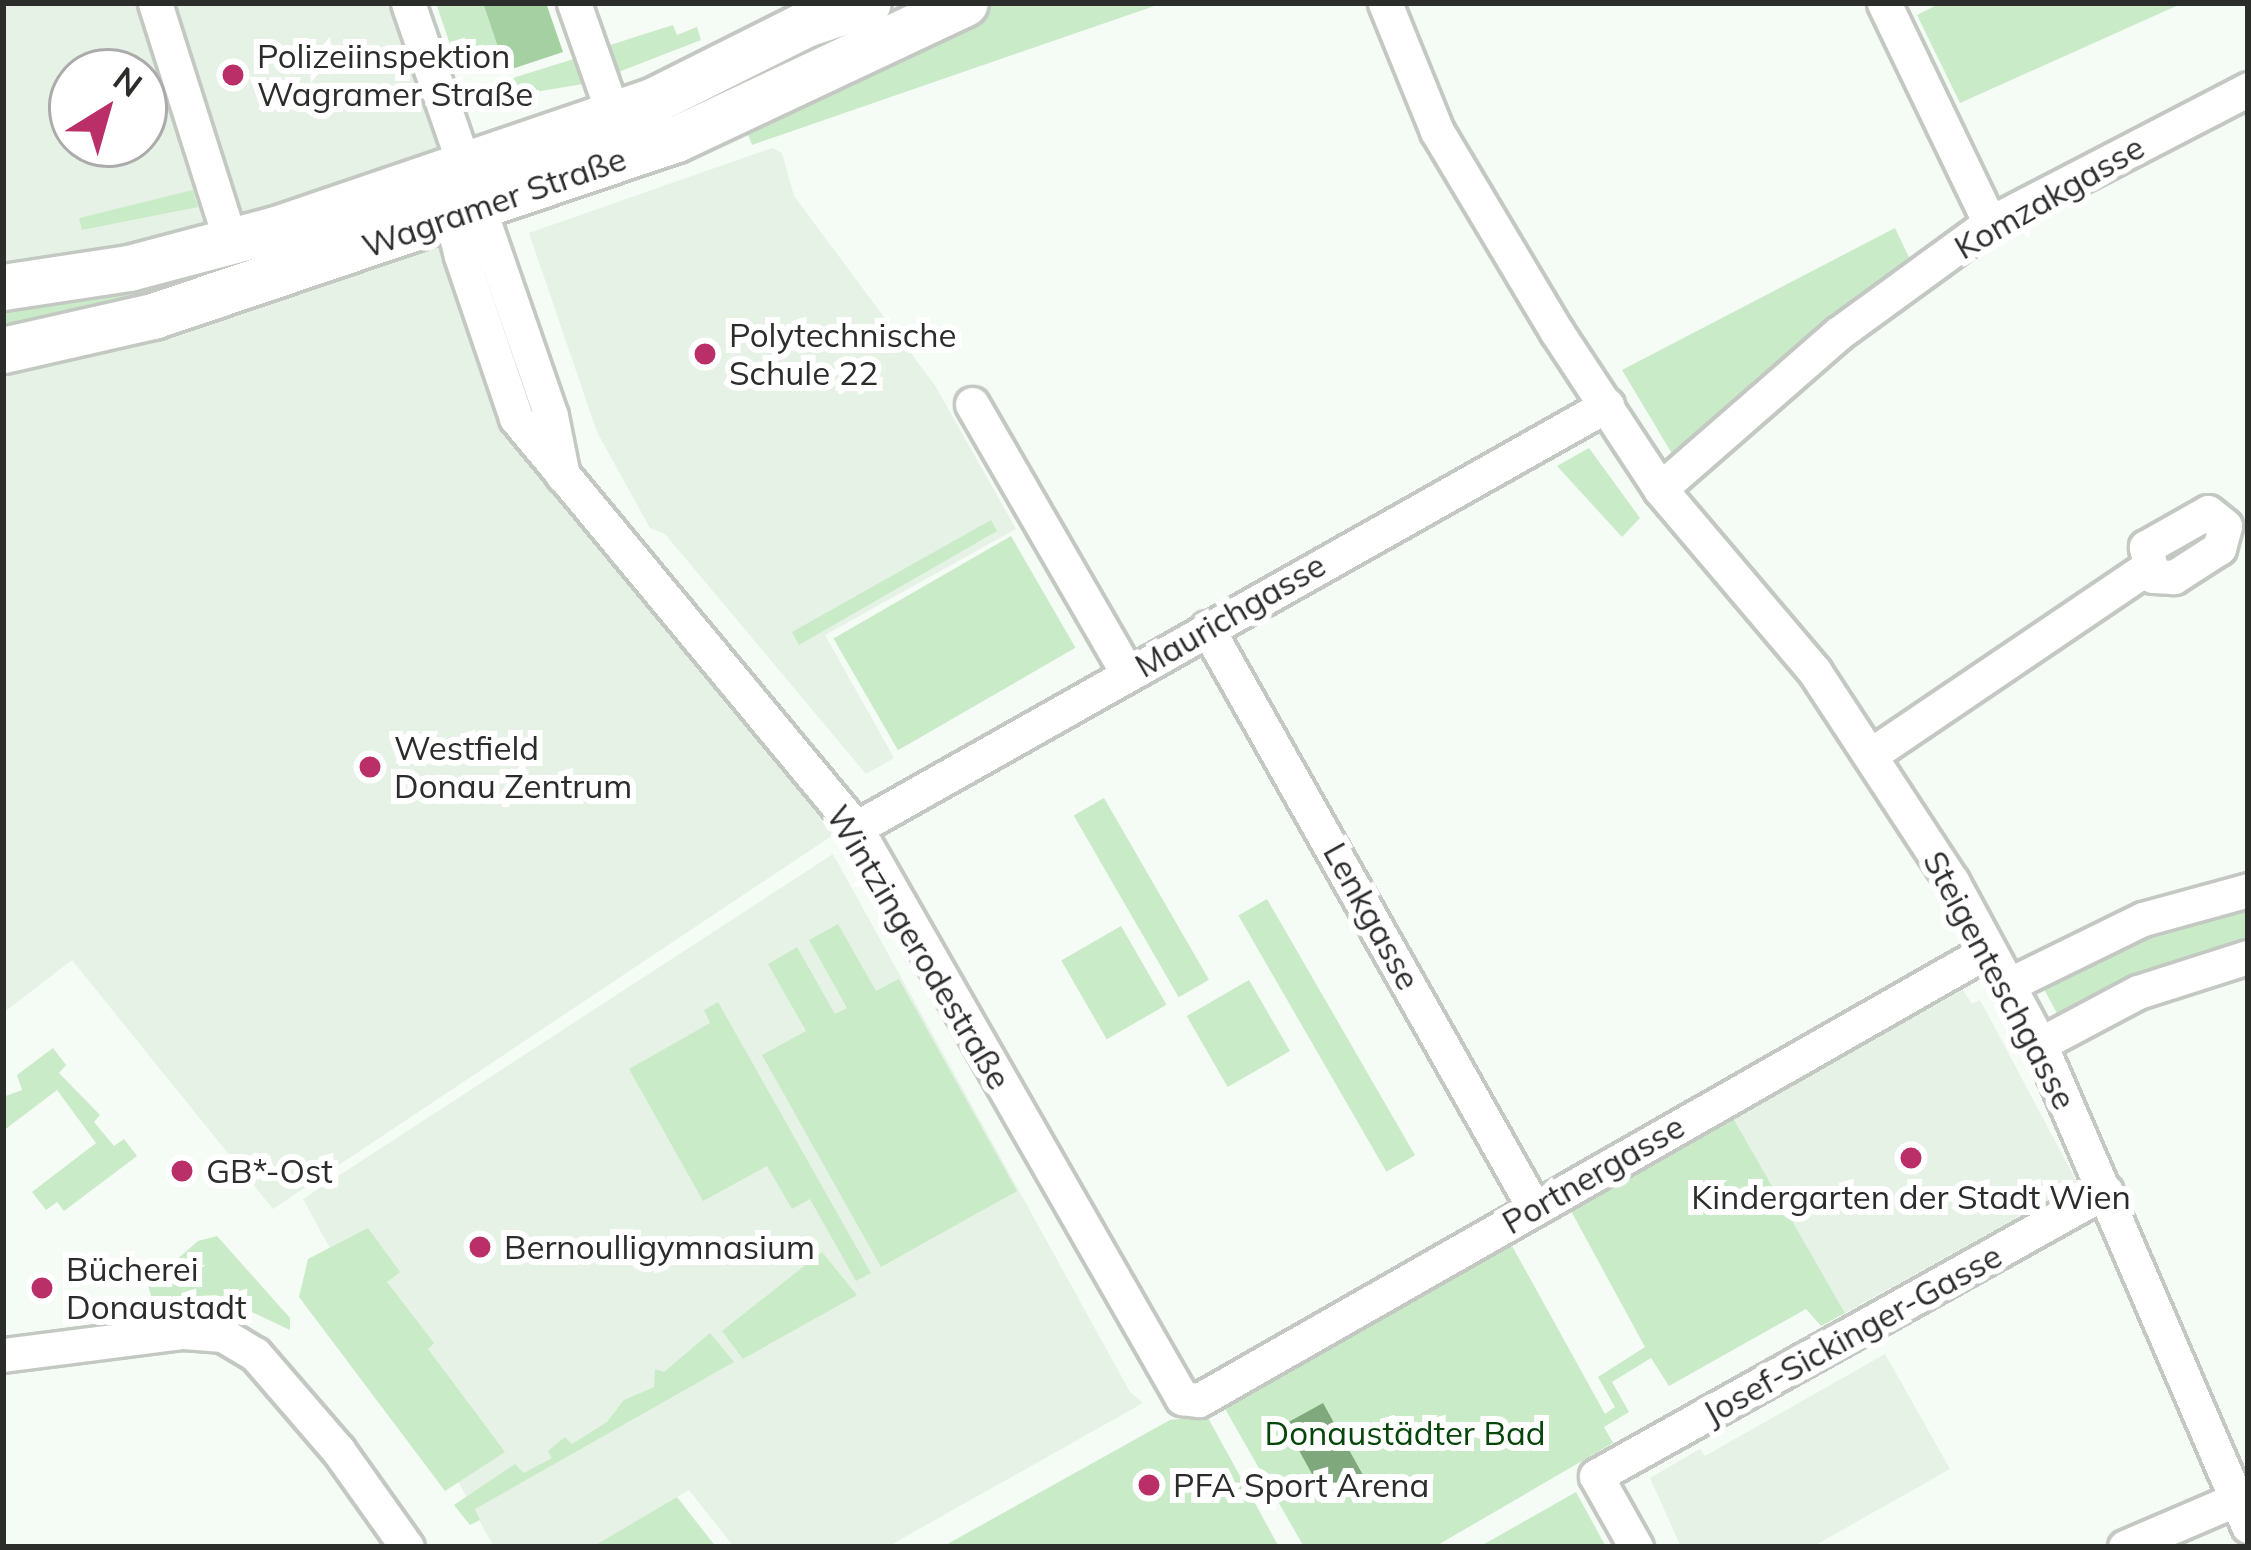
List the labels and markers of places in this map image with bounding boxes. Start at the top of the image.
place label: Polizeiinspektion Wagramer Straße [257,36,533,114]
marker: Polizeiinspektion Wagramer Straße [220,62,246,88]
place label: Polytechnische Schule 22 [729,315,956,393]
marker: Polytechnische Schule 22 [692,341,718,367]
place label: Westfield Donau Zentrum [394,728,632,806]
marker: Westfield Donau Zentrum [357,754,383,780]
marker: Kindergarten der Stadt Wien [1898,1145,1924,1171]
place label: GB*-Ost [206,1151,333,1191]
marker: GB*-Ost [169,1158,195,1184]
place label: Kindergarten der Stadt Wien [1691,1177,2131,1217]
place label: Bernoulligymnasium [504,1227,815,1267]
marker: Bernoulligymnasium [467,1234,493,1260]
place label: Bücherei Donaustadt [66,1249,247,1327]
marker: Bücherei Donaustadt [29,1275,55,1301]
place label: PFA Sport Arena [1173,1465,1429,1505]
marker: PFA Sport Arena [1136,1472,1162,1498]

